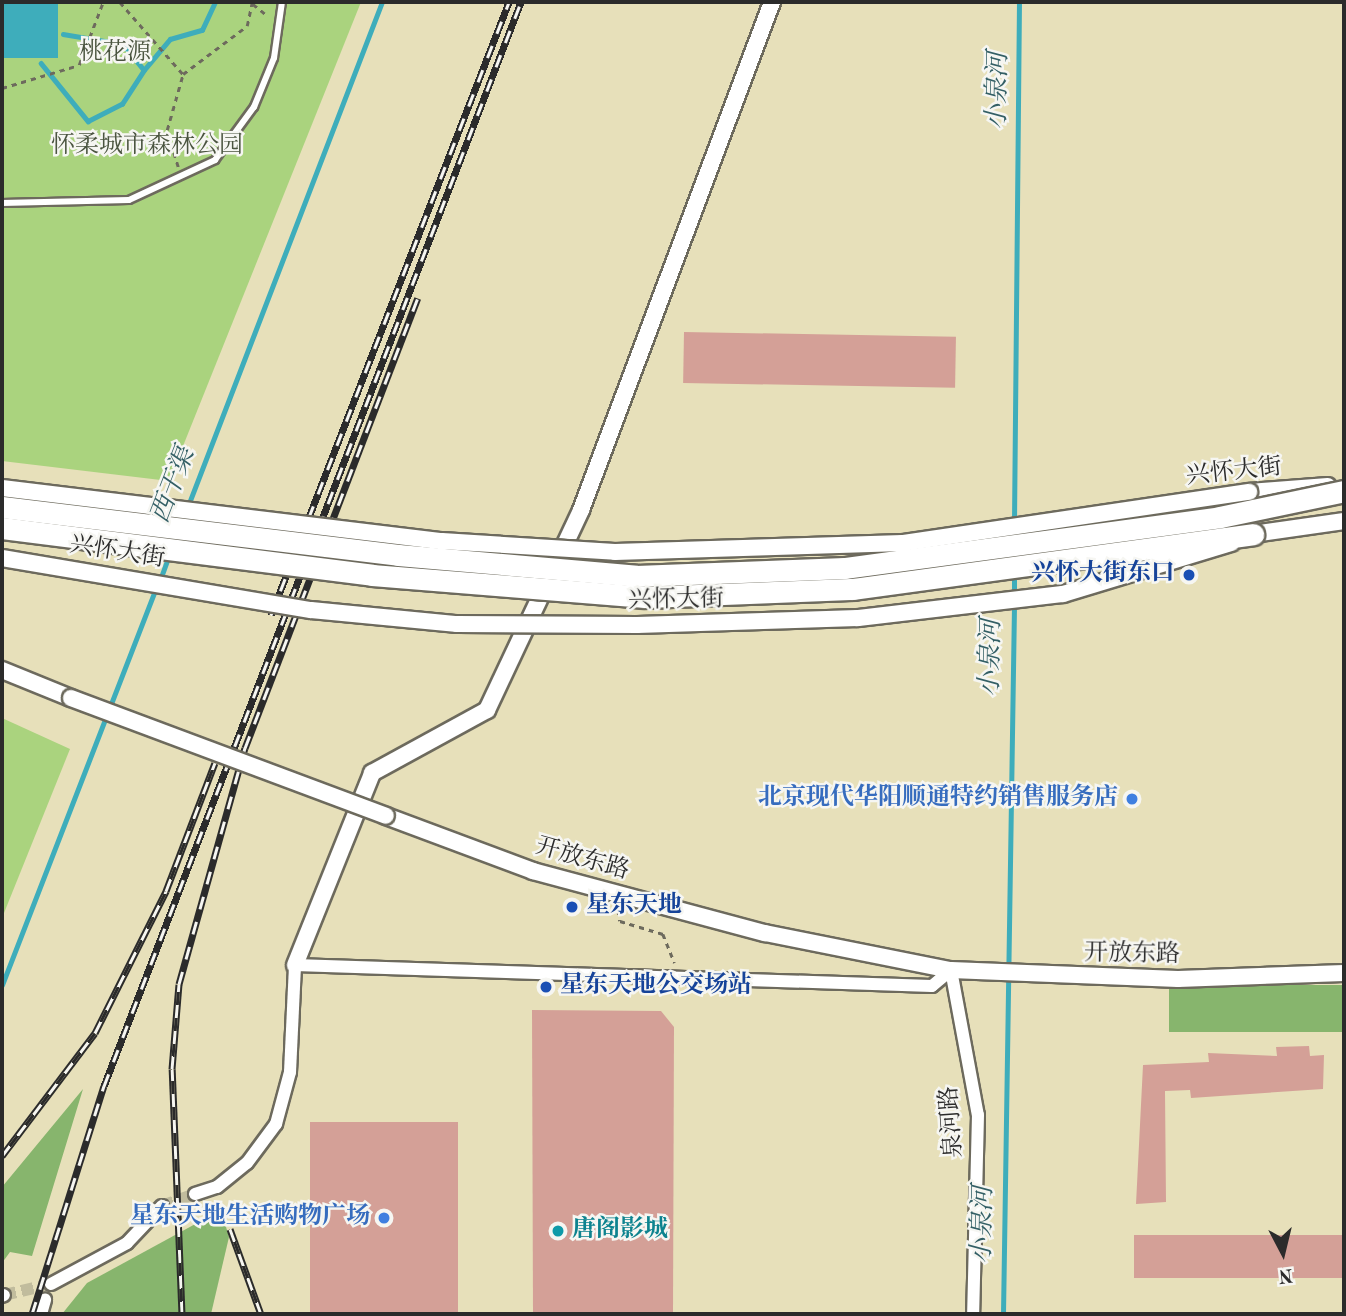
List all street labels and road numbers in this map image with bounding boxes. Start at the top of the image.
street label: 兴怀大街 [1185,454,1283,492]
street label: 兴怀大街 [67,531,167,575]
street label: 兴怀大街 [628,586,724,616]
street label: 开放东路 [532,833,632,887]
street label: 开放东路 [1084,940,1180,970]
street label: 泉河路 [936,1085,970,1159]

